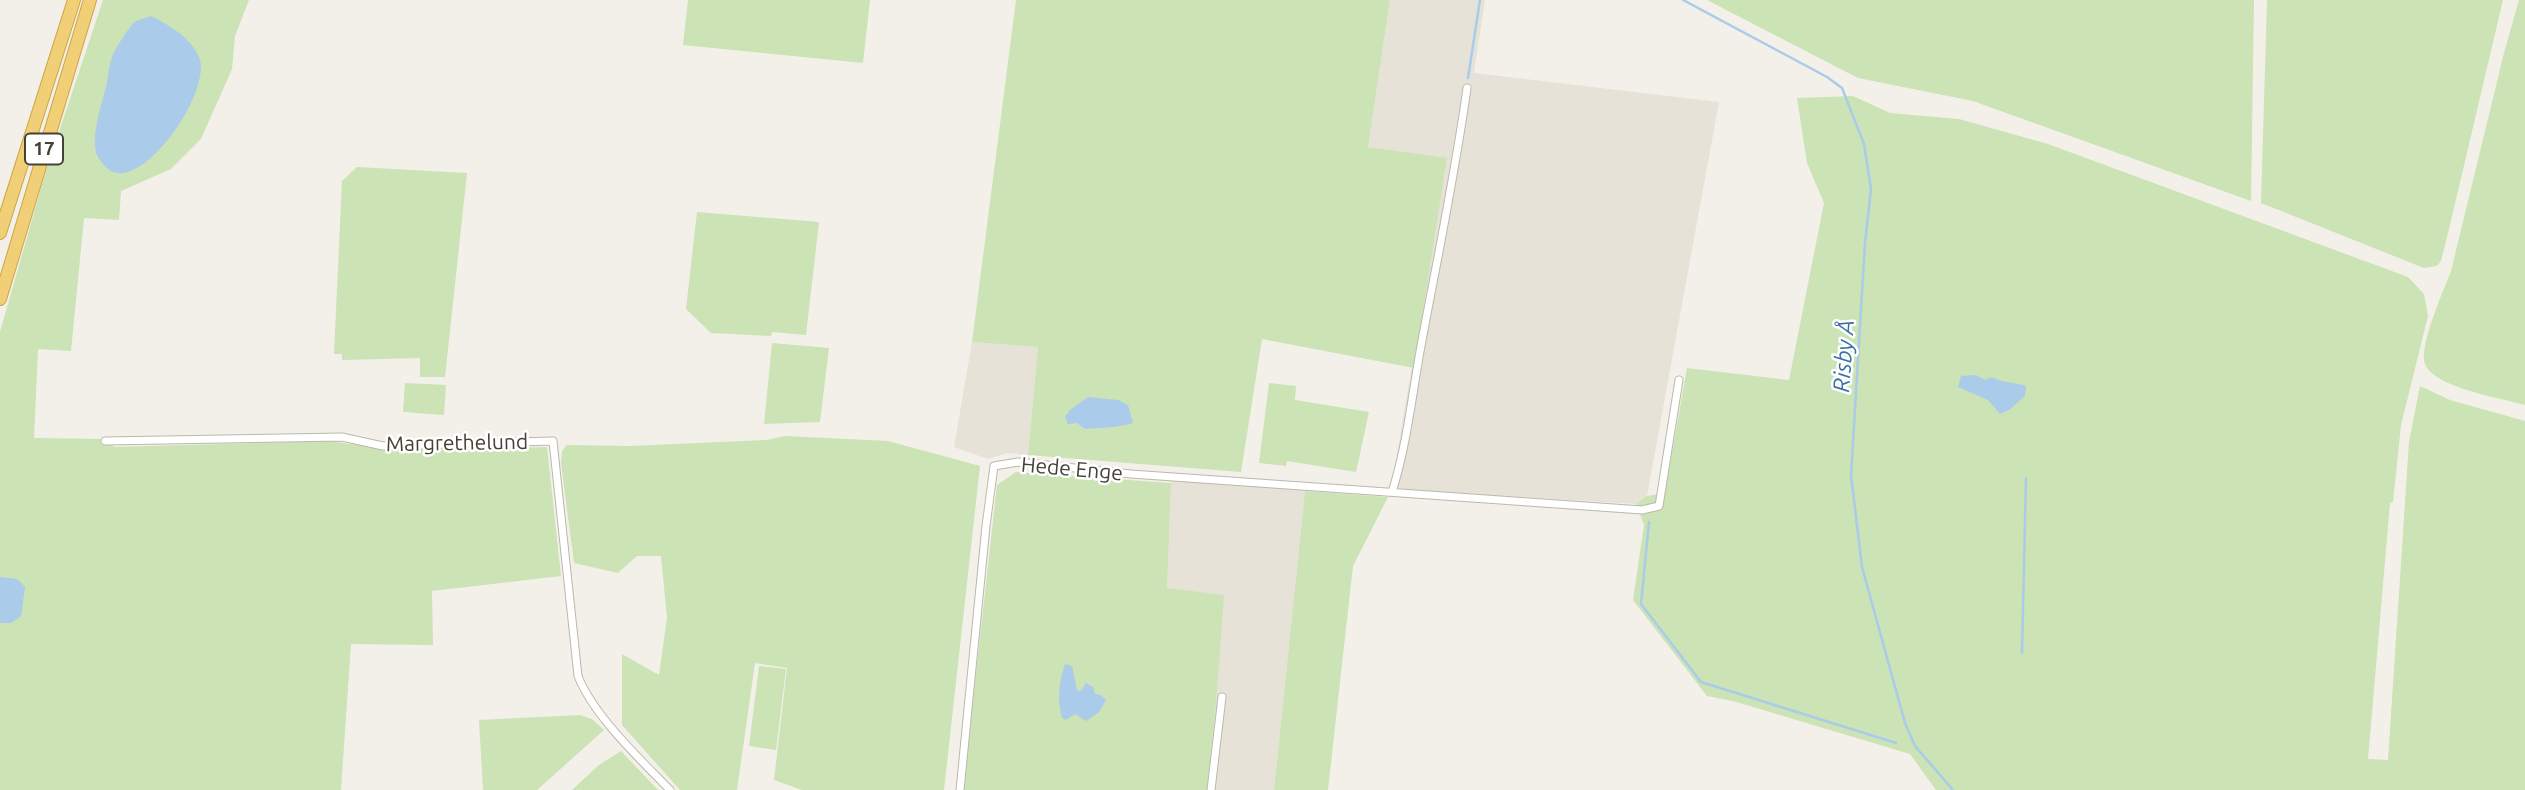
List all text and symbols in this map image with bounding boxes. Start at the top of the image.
road number: 17 [25,134,63,164]
water label: Risby Å [1828,319,1860,393]
street label: Margrethelund [386,429,528,457]
street label: Hede Enge [1020,452,1124,486]

